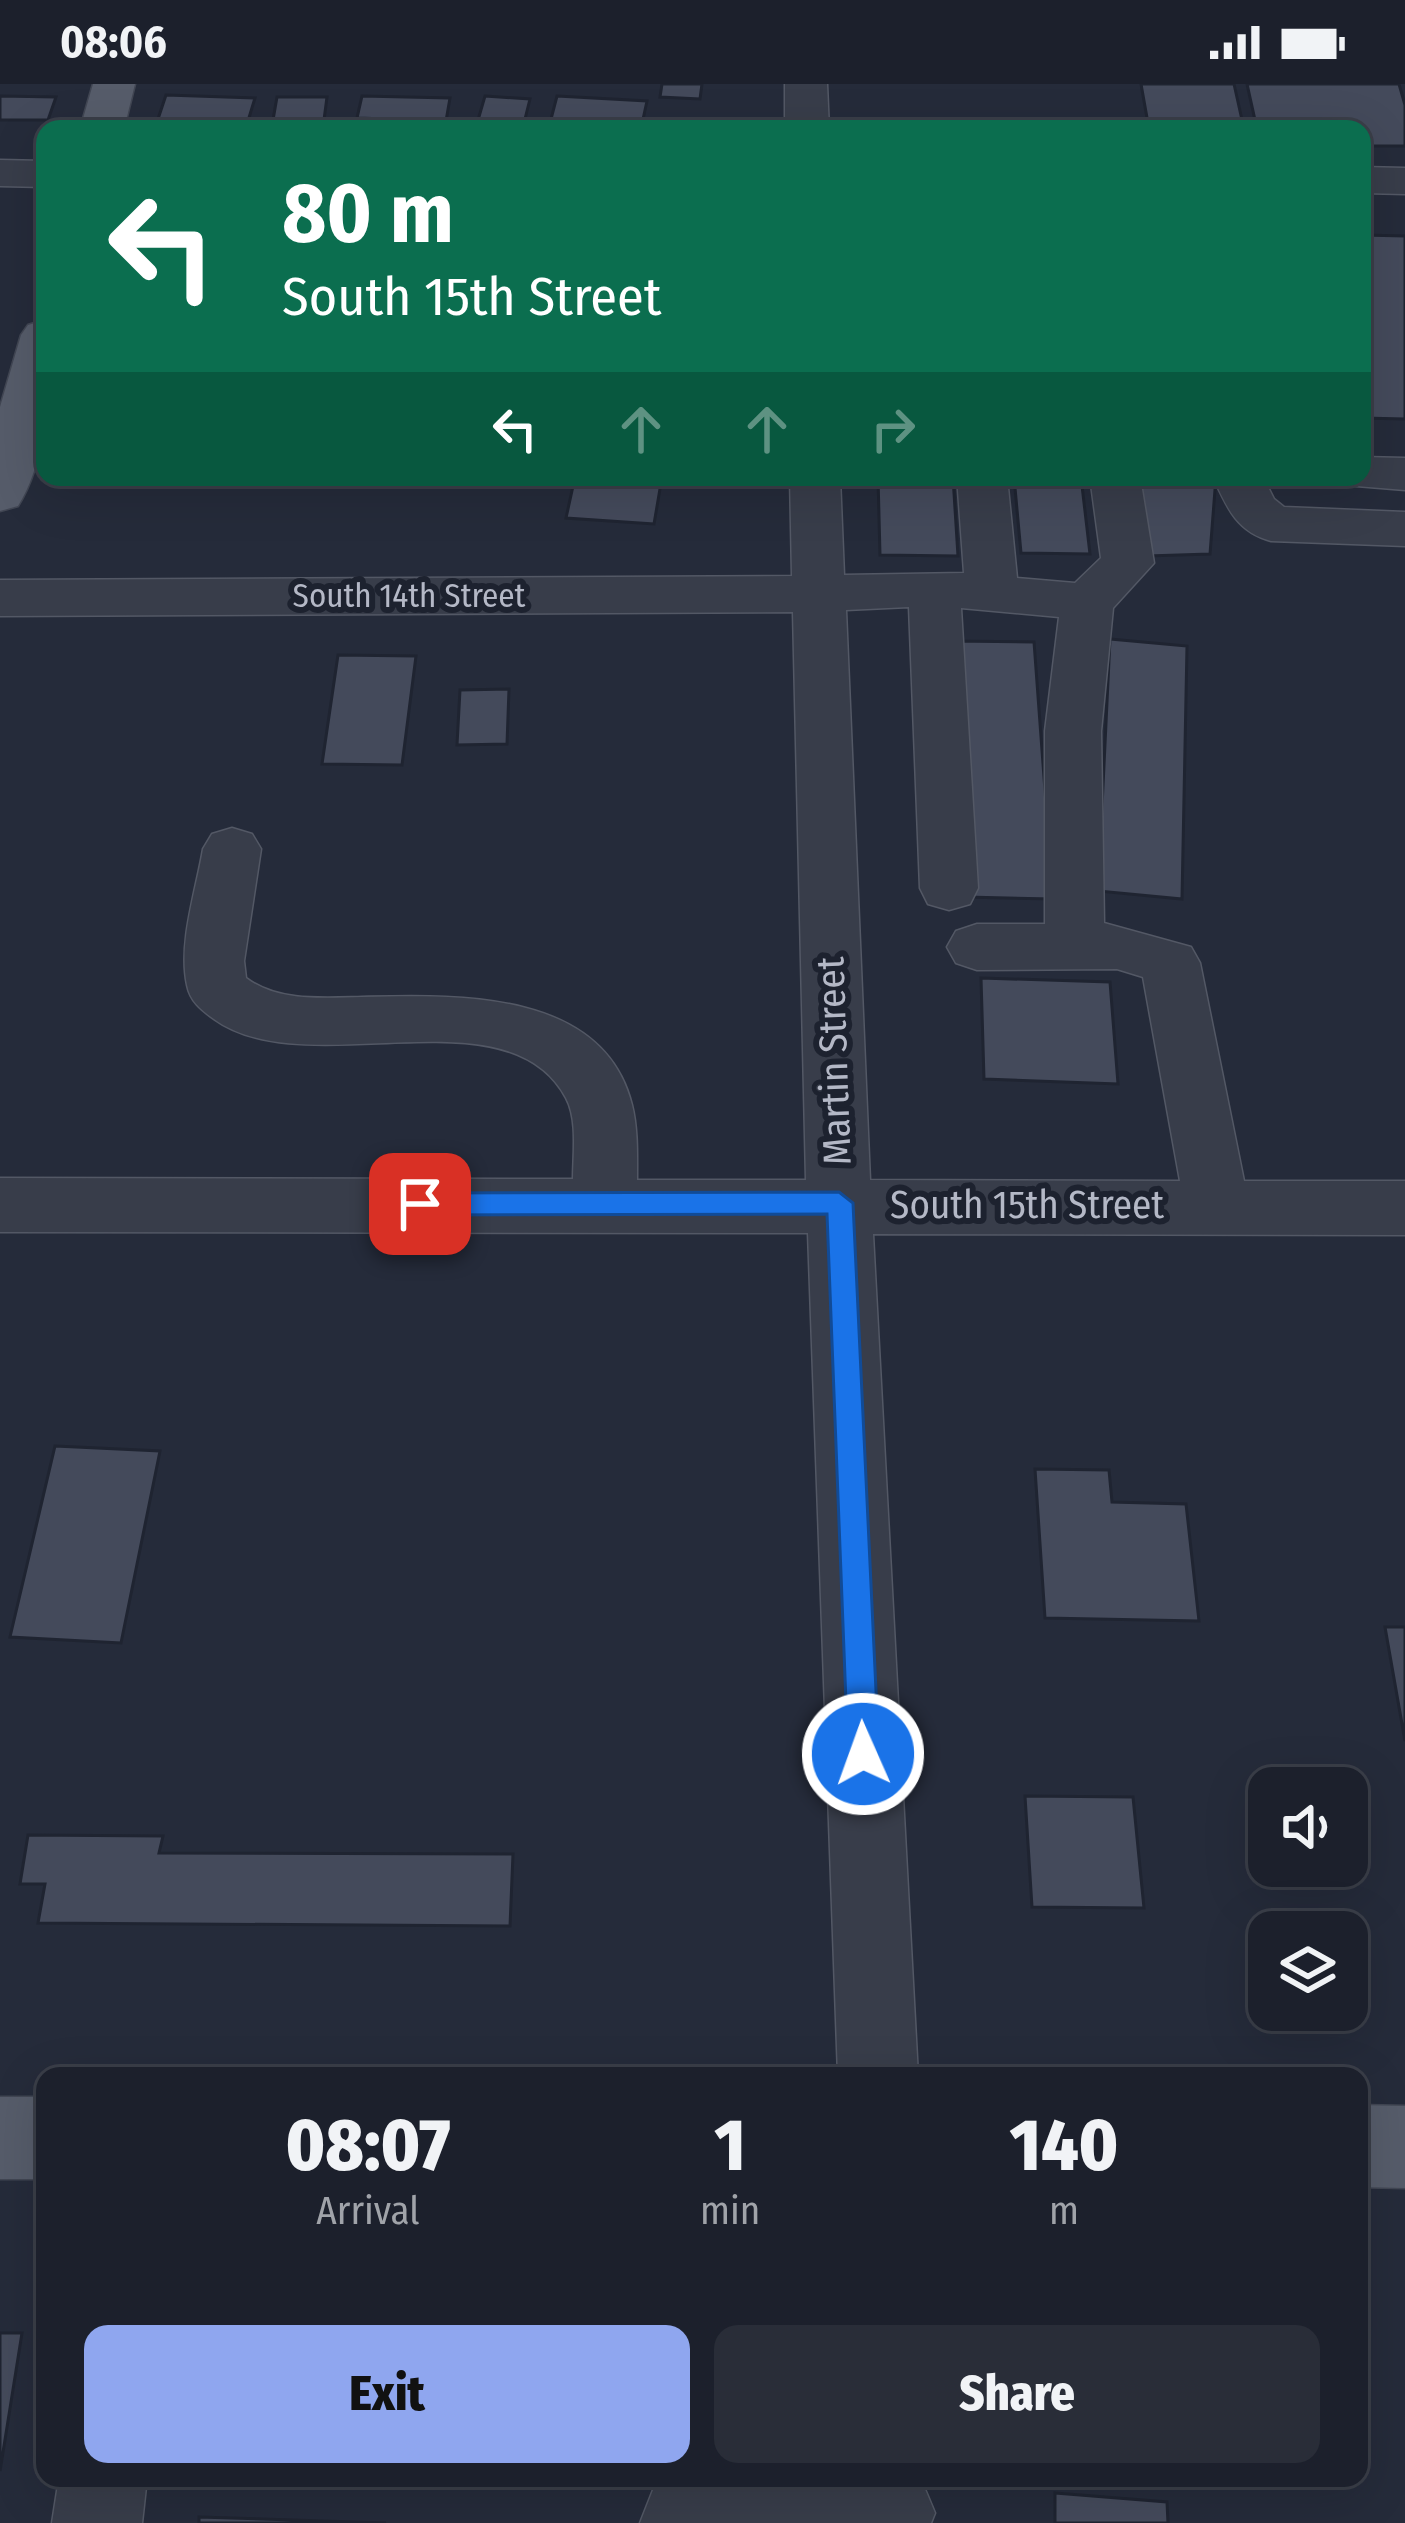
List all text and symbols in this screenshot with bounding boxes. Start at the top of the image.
text: 08:06 [60,15,167,69]
text: 80 m [282,163,454,264]
icon: left [84,168,240,324]
text: South 15th Street [282,265,661,329]
icon: left [482,396,548,462]
icon: ahead [608,396,674,462]
icon: ahead [734,396,800,462]
icon: right [860,396,926,462]
street label: South 14th Street [293,576,526,616]
street label: Martin Street [807,956,861,1166]
pin [369,1153,471,1255]
icon: arrive [387,1171,453,1237]
street label: South 15th Street [890,1182,1164,1228]
position arrow [800,1691,926,1817]
map controls [1248,1767,1368,2031]
button: sound [1248,1767,1368,1887]
button: layers [1248,1911,1368,2031]
text: 08:07 [285,2103,450,2189]
text: 1 [715,2103,746,2189]
text: 140 [1010,2103,1119,2189]
text: Arrival [316,2188,420,2234]
text: min [700,2188,760,2234]
text: m [1049,2188,1079,2234]
button: Exit [84,2325,690,2463]
button: Share [714,2325,1320,2463]

